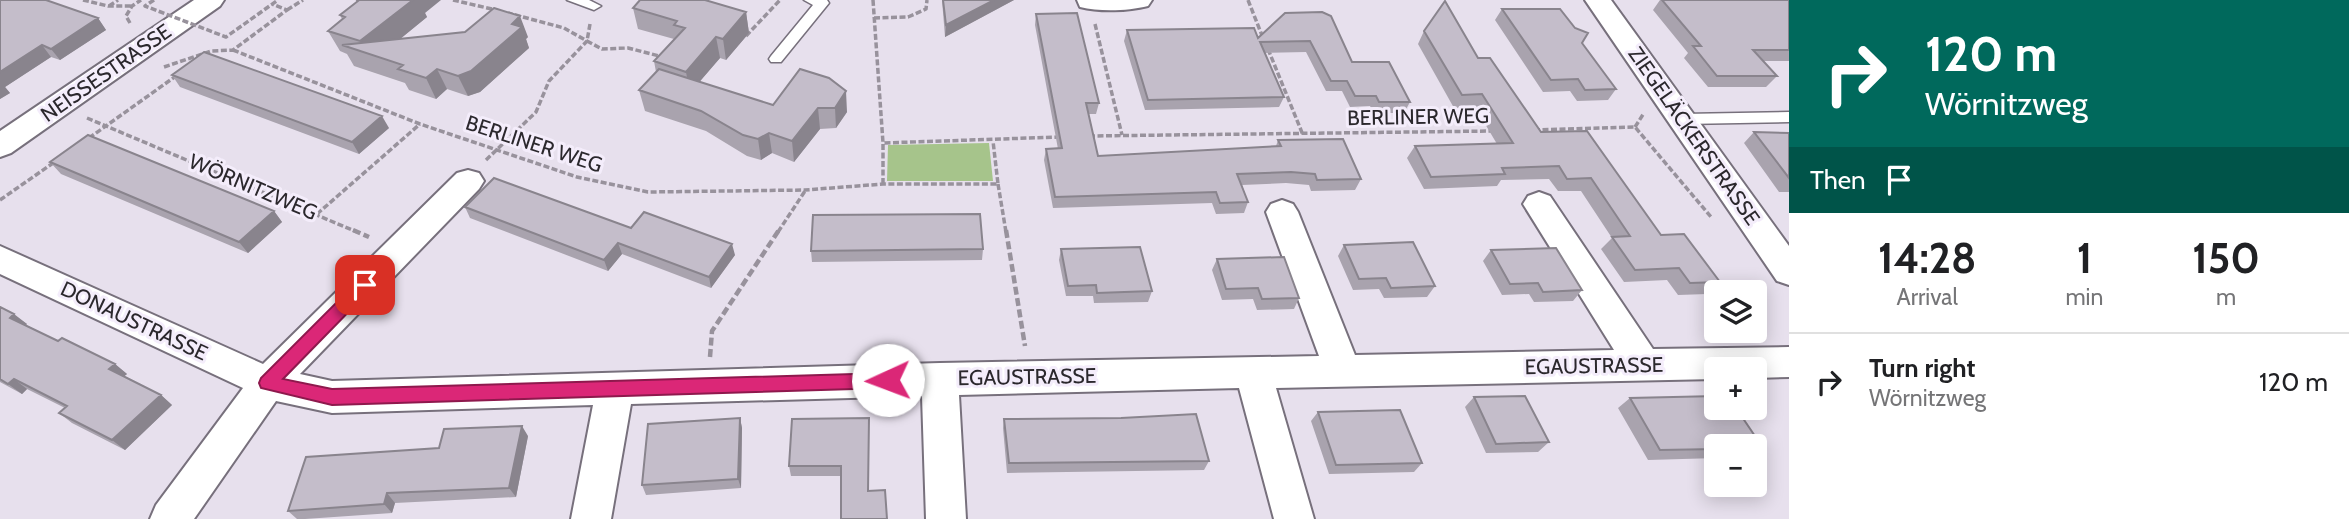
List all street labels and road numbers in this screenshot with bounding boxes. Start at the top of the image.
street label: NEISSESTRASSE [36,18,176,127]
street label: ZIEGELÄCKERSTRASSE [1623,42,1765,230]
street label: BERLINER WEG [1347,103,1489,130]
street label: BERLINER WEG [463,110,605,177]
street label: WÖRNITZWEG [185,148,321,225]
street label: DONAUSTRASSE [57,276,212,366]
street label: EGAUSTRASSE [1525,352,1663,379]
street label: EGAUSTRASSE [958,363,1096,390]

